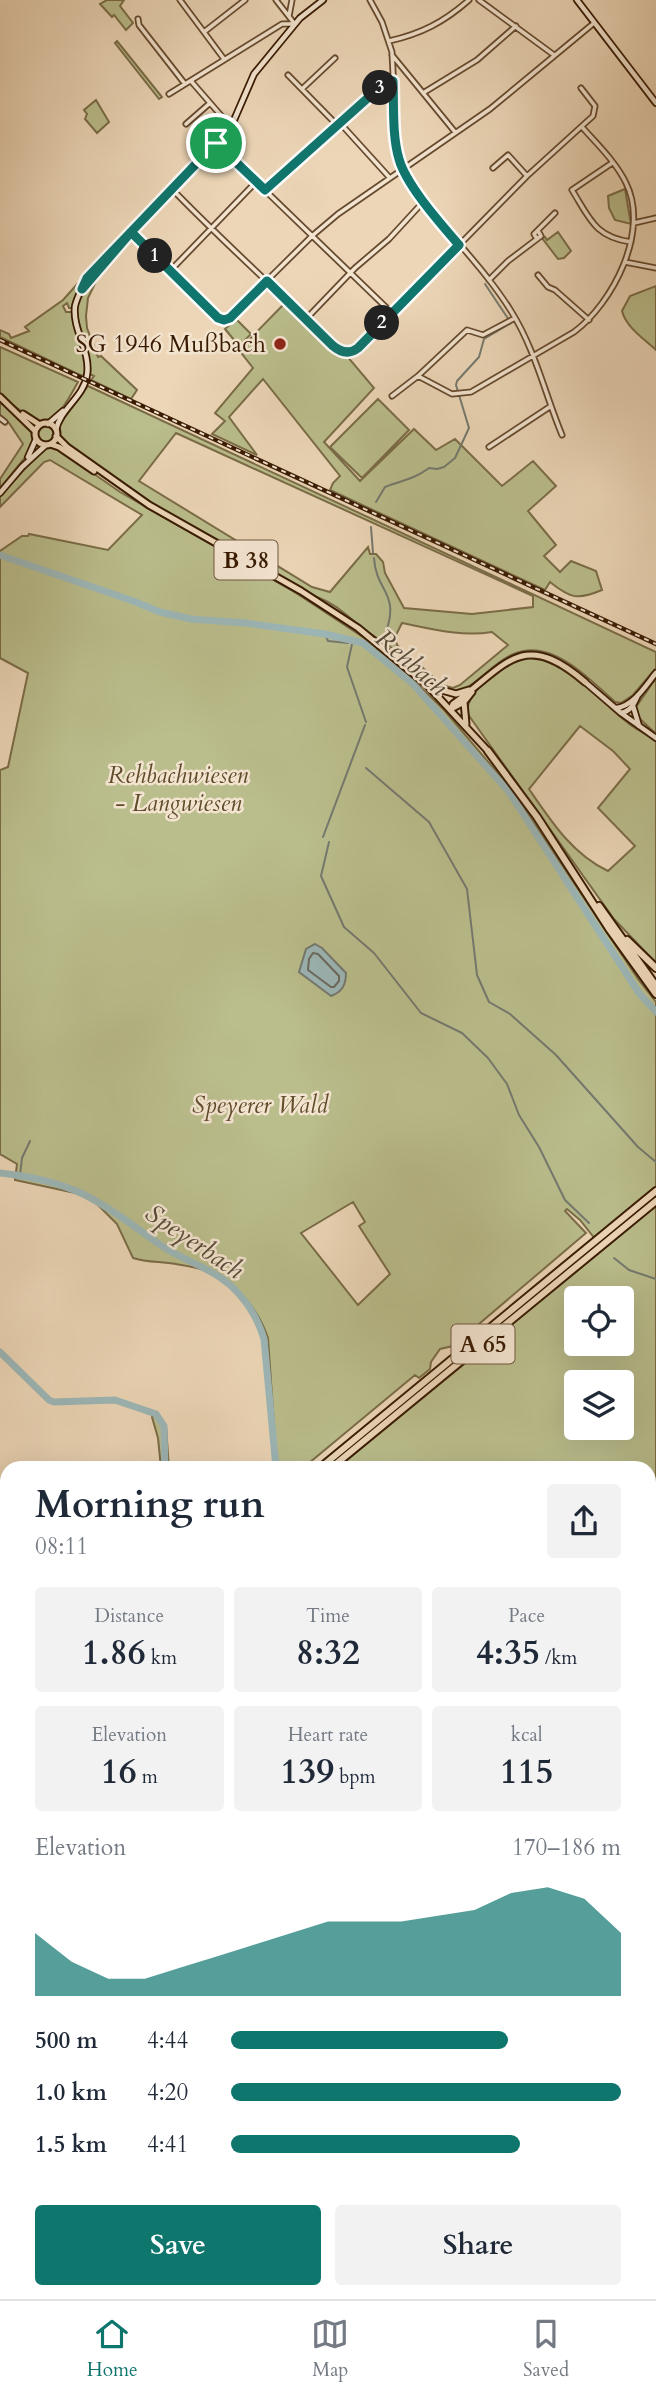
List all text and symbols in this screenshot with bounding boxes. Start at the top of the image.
pin: 3 [362,70,398,106]
text: 3 [375,74,384,100]
pin [186,113,246,173]
icon: arrive [197,124,235,162]
pin: 1 [138,238,172,274]
text: 1 [150,242,159,268]
pin: 2 [364,306,400,340]
text: 2 [377,309,386,335]
place label: SG 1946 Mußbach [75,328,266,361]
marker: SG 1946 Mußbach [272,336,288,352]
road number: B 38 [215,540,278,580]
water label: Rehbach [368,621,456,704]
park label: Rehbachwiesen - Langwiesen [108,759,249,820]
park label: Speyerer Wald [192,1089,329,1122]
water label: Speyerbach [139,1196,251,1287]
map controls [564,1286,634,1440]
button: locate [564,1286,634,1356]
road number: A 65 [452,1324,514,1364]
button: layers [564,1370,634,1440]
text: Morning run [35,1479,265,1531]
button: share [547,1484,621,1558]
text: 08:11 [35,1531,88,1562]
text: Distance [95,1603,164,1629]
text: Time [306,1603,350,1629]
text: Pace [508,1603,545,1629]
text: 1.86 [82,1629,146,1677]
text: 8:32 [296,1629,360,1677]
text: 4:35 [476,1629,540,1677]
text: km [146,1645,177,1671]
text: /km [540,1645,577,1671]
text: Elevation [92,1722,167,1748]
text: Heart rate [288,1722,368,1748]
text: kcal [511,1722,543,1748]
text: 16 [101,1748,137,1796]
text: 139 [280,1748,334,1796]
text: 115 [500,1748,554,1796]
text: m [137,1764,158,1790]
text: bpm [334,1764,376,1790]
text: Elevation [35,1832,126,1863]
text: 170–186 m [512,1832,621,1863]
text: 500 m [35,2025,98,2056]
text: 4:44 [147,2025,188,2056]
text: 1.0 km [35,2077,107,2108]
text: 4:20 [147,2077,188,2108]
text: 1.5 km [35,2129,107,2160]
text: 4:41 [147,2129,188,2160]
button: Save [35,2205,321,2285]
button: Share [335,2205,621,2285]
tab: Home [87,2315,138,2383]
tab: Map [311,2315,349,2383]
tab: Saved [523,2315,569,2383]

